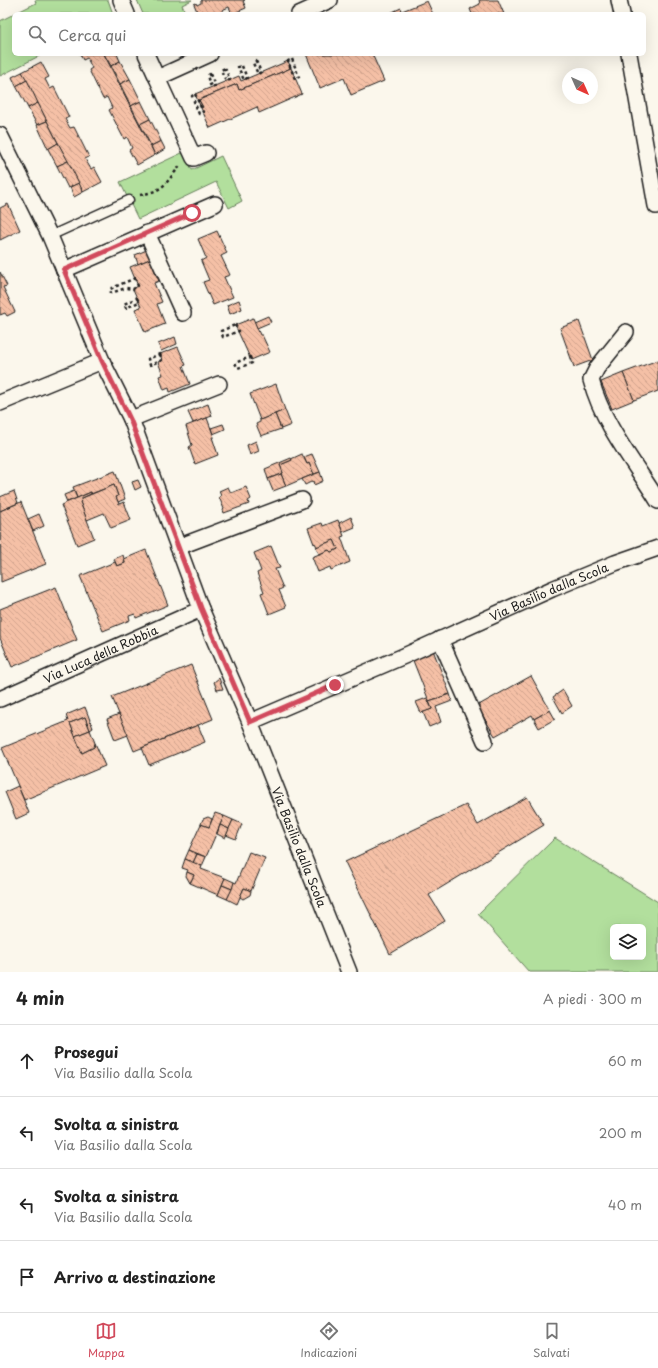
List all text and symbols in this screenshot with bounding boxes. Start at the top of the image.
search box [12,12,646,56]
icon: search [26,23,48,45]
text: Cerca qui [58,23,126,46]
north arrow [562,68,598,104]
route start [183,204,201,222]
street label: Via Basilio dalla Scola [486,558,611,625]
street label: Via Luca della Robbia [40,620,161,688]
route end [326,676,344,694]
street label: Via Basilio dalla Scola [268,784,332,910]
map controls [610,924,646,960]
button: layers [610,924,646,960]
text: 4 min [16,985,64,1011]
text: A piedi · 300 m [543,989,642,1008]
text: Prosegui [54,1040,118,1063]
icon: ahead [16,1050,38,1072]
text: 60 m [608,1051,642,1070]
text: Via Basilio dalla Scola [54,1063,192,1082]
text: Svolta a sinistra [54,1112,179,1135]
icon: left [16,1122,38,1144]
text: 200 m [599,1123,642,1142]
text: Via Basilio dalla Scola [54,1135,192,1154]
text: Svolta a sinistra [54,1184,179,1207]
icon: left [16,1194,38,1216]
text: 40 m [608,1195,642,1214]
text: Via Basilio dalla Scola [54,1207,192,1226]
text: Arrivo a destinazione [54,1265,216,1288]
icon: arrive [16,1266,38,1288]
tab: Mappa [88,1320,125,1361]
tab: Indicazioni [300,1320,357,1361]
tab: Salvati [533,1320,570,1361]

